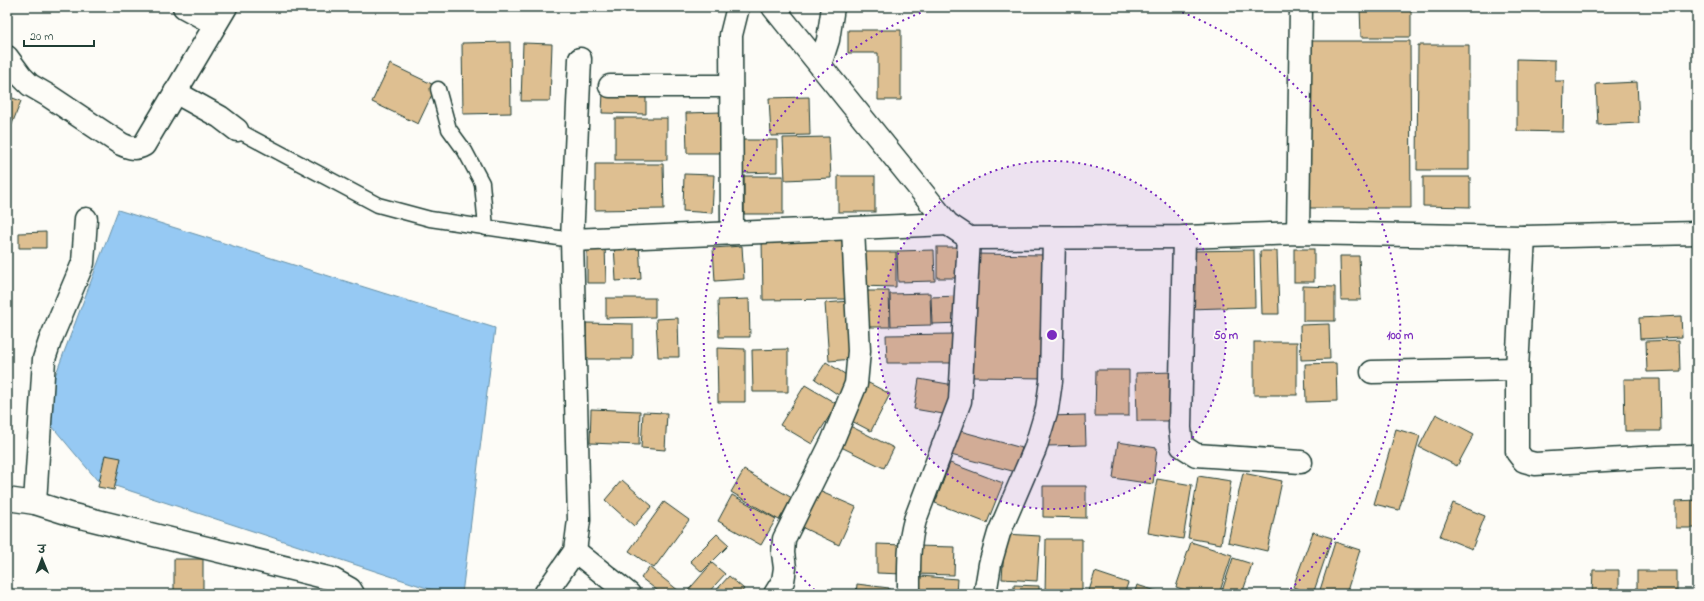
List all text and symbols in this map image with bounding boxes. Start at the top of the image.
scale bar [24,22,94,48]
text: 20 m [30,28,53,46]
text: 50 m [1214,327,1239,345]
text: 100 m [1387,327,1414,345]
centre of rings [1045,328,1059,342]
north arrow [22,539,62,579]
text: उ [37,542,47,558]

